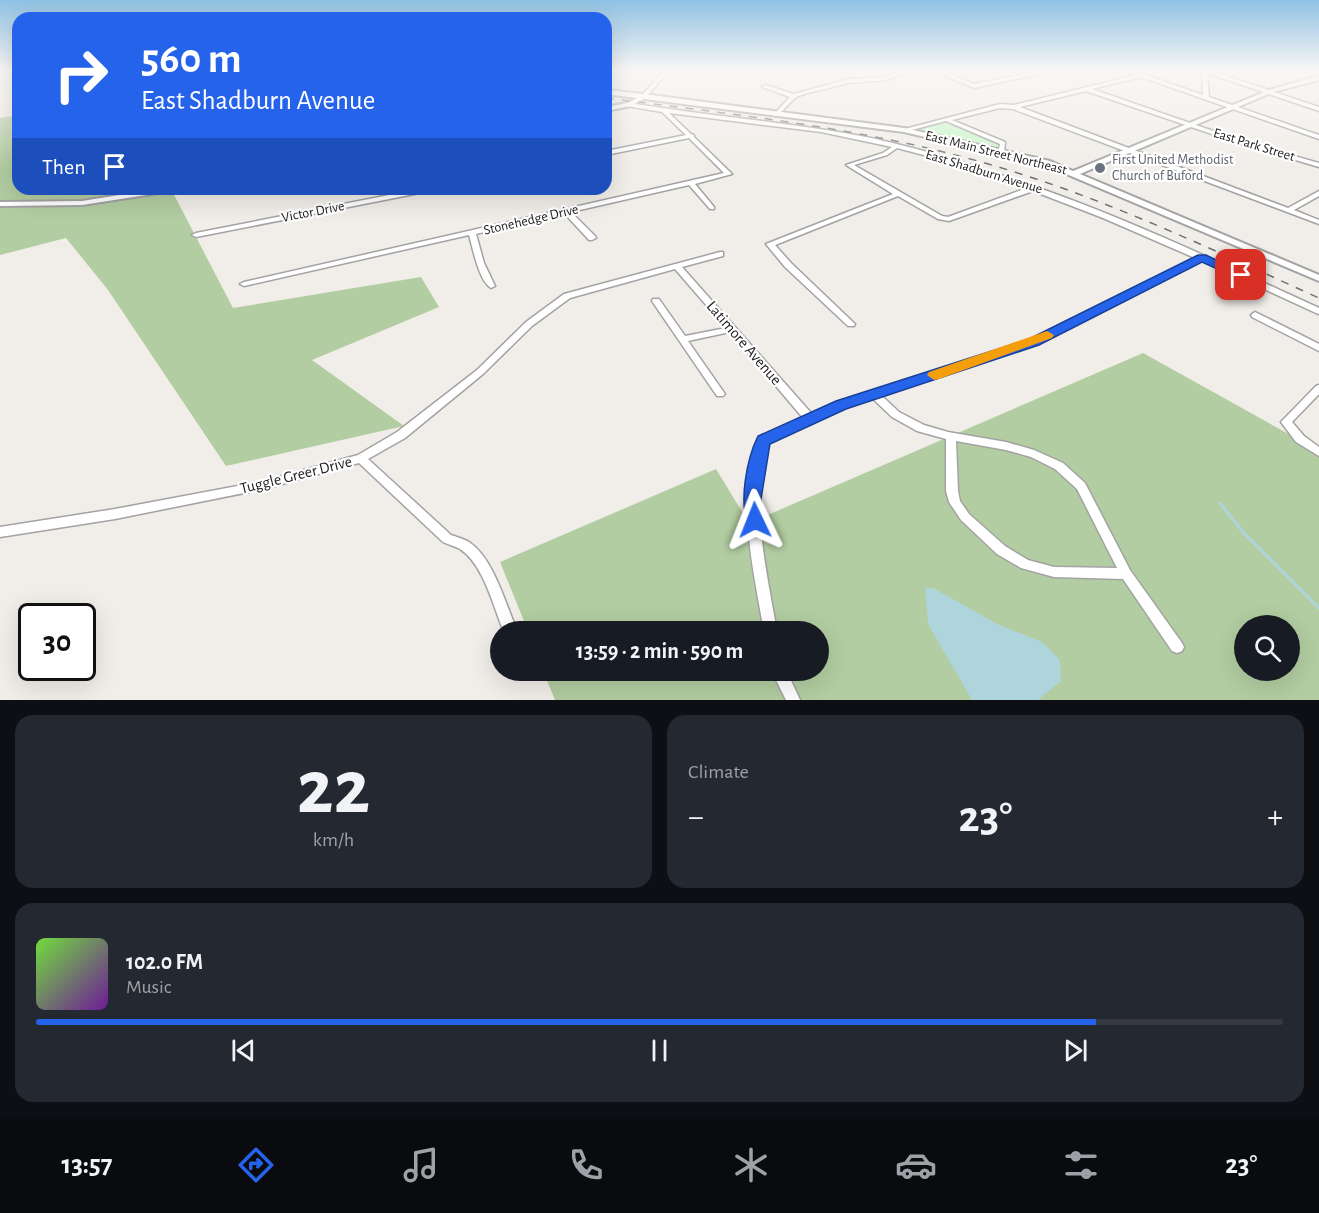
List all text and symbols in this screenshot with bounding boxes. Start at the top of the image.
icon: right [42,36,120,114]
text: 560 m [141,38,242,80]
text: East Shadburn Avenue [141,87,375,114]
street label: East Park Street [1212,126,1297,164]
street label: East Main Street Northeast [924,129,1069,177]
street label: East Shadburn Avenue [924,148,1044,196]
icon: arrive [98,150,131,183]
place label: First United Methodist Church of Buford [1112,153,1234,183]
text: Then [42,156,86,178]
marker: First United Methodist Church of Buford [1093,161,1107,175]
street label: Victor Drive [280,199,346,225]
street label: Stonehedge Drive [482,202,580,238]
pin [1215,249,1266,300]
icon: arrive [1224,258,1257,291]
street label: Latimore Avenue [703,298,785,388]
street label: Tuggle Greer Drive [238,453,354,497]
position arrow [723,488,787,552]
speed limit sign: 30 [18,603,96,681]
map controls [1234,615,1300,681]
button: search [1234,615,1300,681]
text: 13:59 · 2 min · 590 m [576,640,743,662]
text: 22 [297,750,370,828]
text: Climate [688,762,749,782]
text: 23° [959,795,1012,840]
text: − [688,801,704,834]
text: + [1267,801,1283,834]
text: km/h [313,830,354,850]
text: 102.0 FM [126,951,203,973]
text: Music [126,977,172,997]
icon: previous [227,1034,260,1067]
icon: pause [643,1034,676,1067]
icon: next [1059,1034,1092,1067]
icon: directions [235,1144,277,1186]
icon: music [400,1144,442,1186]
icon: phone [565,1144,607,1186]
icon: climate [730,1144,772,1186]
icon: car [895,1144,937,1186]
icon: filters [1060,1144,1102,1186]
text: 13:57 [61,1151,112,1178]
text: 23° [1225,1151,1257,1178]

